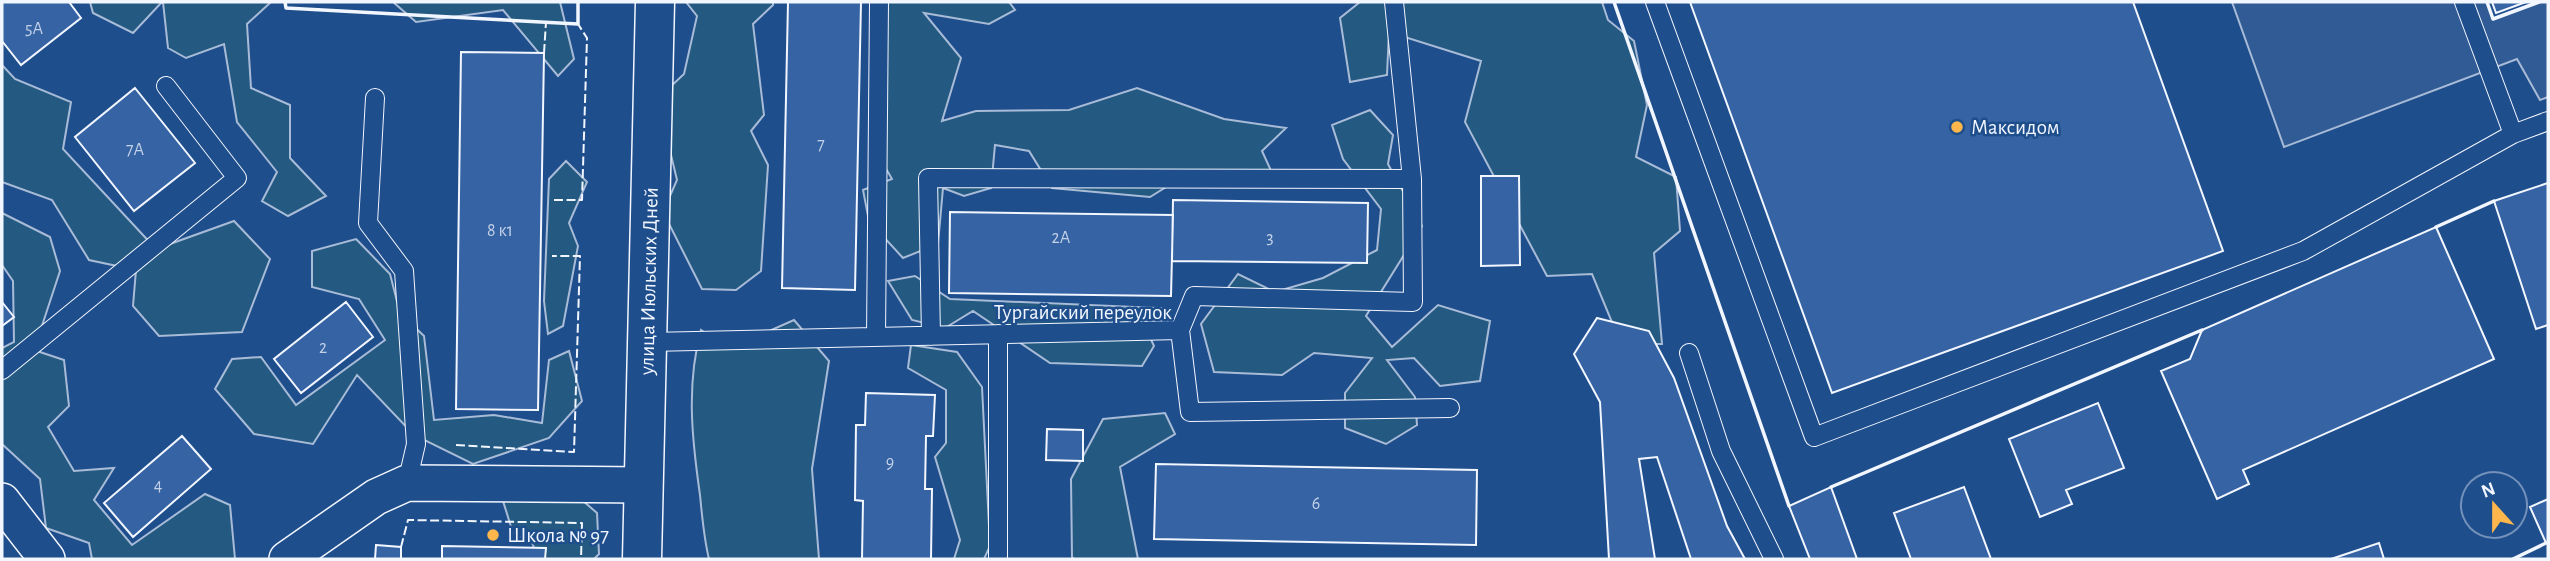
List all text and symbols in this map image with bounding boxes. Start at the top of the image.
house number: 5А [25,20,43,38]
place label: Максидом [1971,117,2060,138]
marker: Максидом [1949,119,1965,135]
house number: 7 [817,136,825,154]
house number: 7А [126,141,144,159]
street label: улица Июльских Дней [636,187,661,376]
house number: 8 к1 [487,222,513,240]
house number: 2А [1052,229,1071,247]
house number: 3 [1266,229,1274,247]
street label: Тургайский переулок [994,302,1172,323]
house number: 2 [319,339,327,357]
house number: 9 [886,454,894,472]
north arrow [2459,470,2529,540]
house number: 4 [154,477,163,495]
text: N [2479,479,2498,502]
house number: 6 [1312,495,1320,513]
place label: Школа № 97 [507,525,609,546]
marker: Школа № 97 [485,527,501,543]

